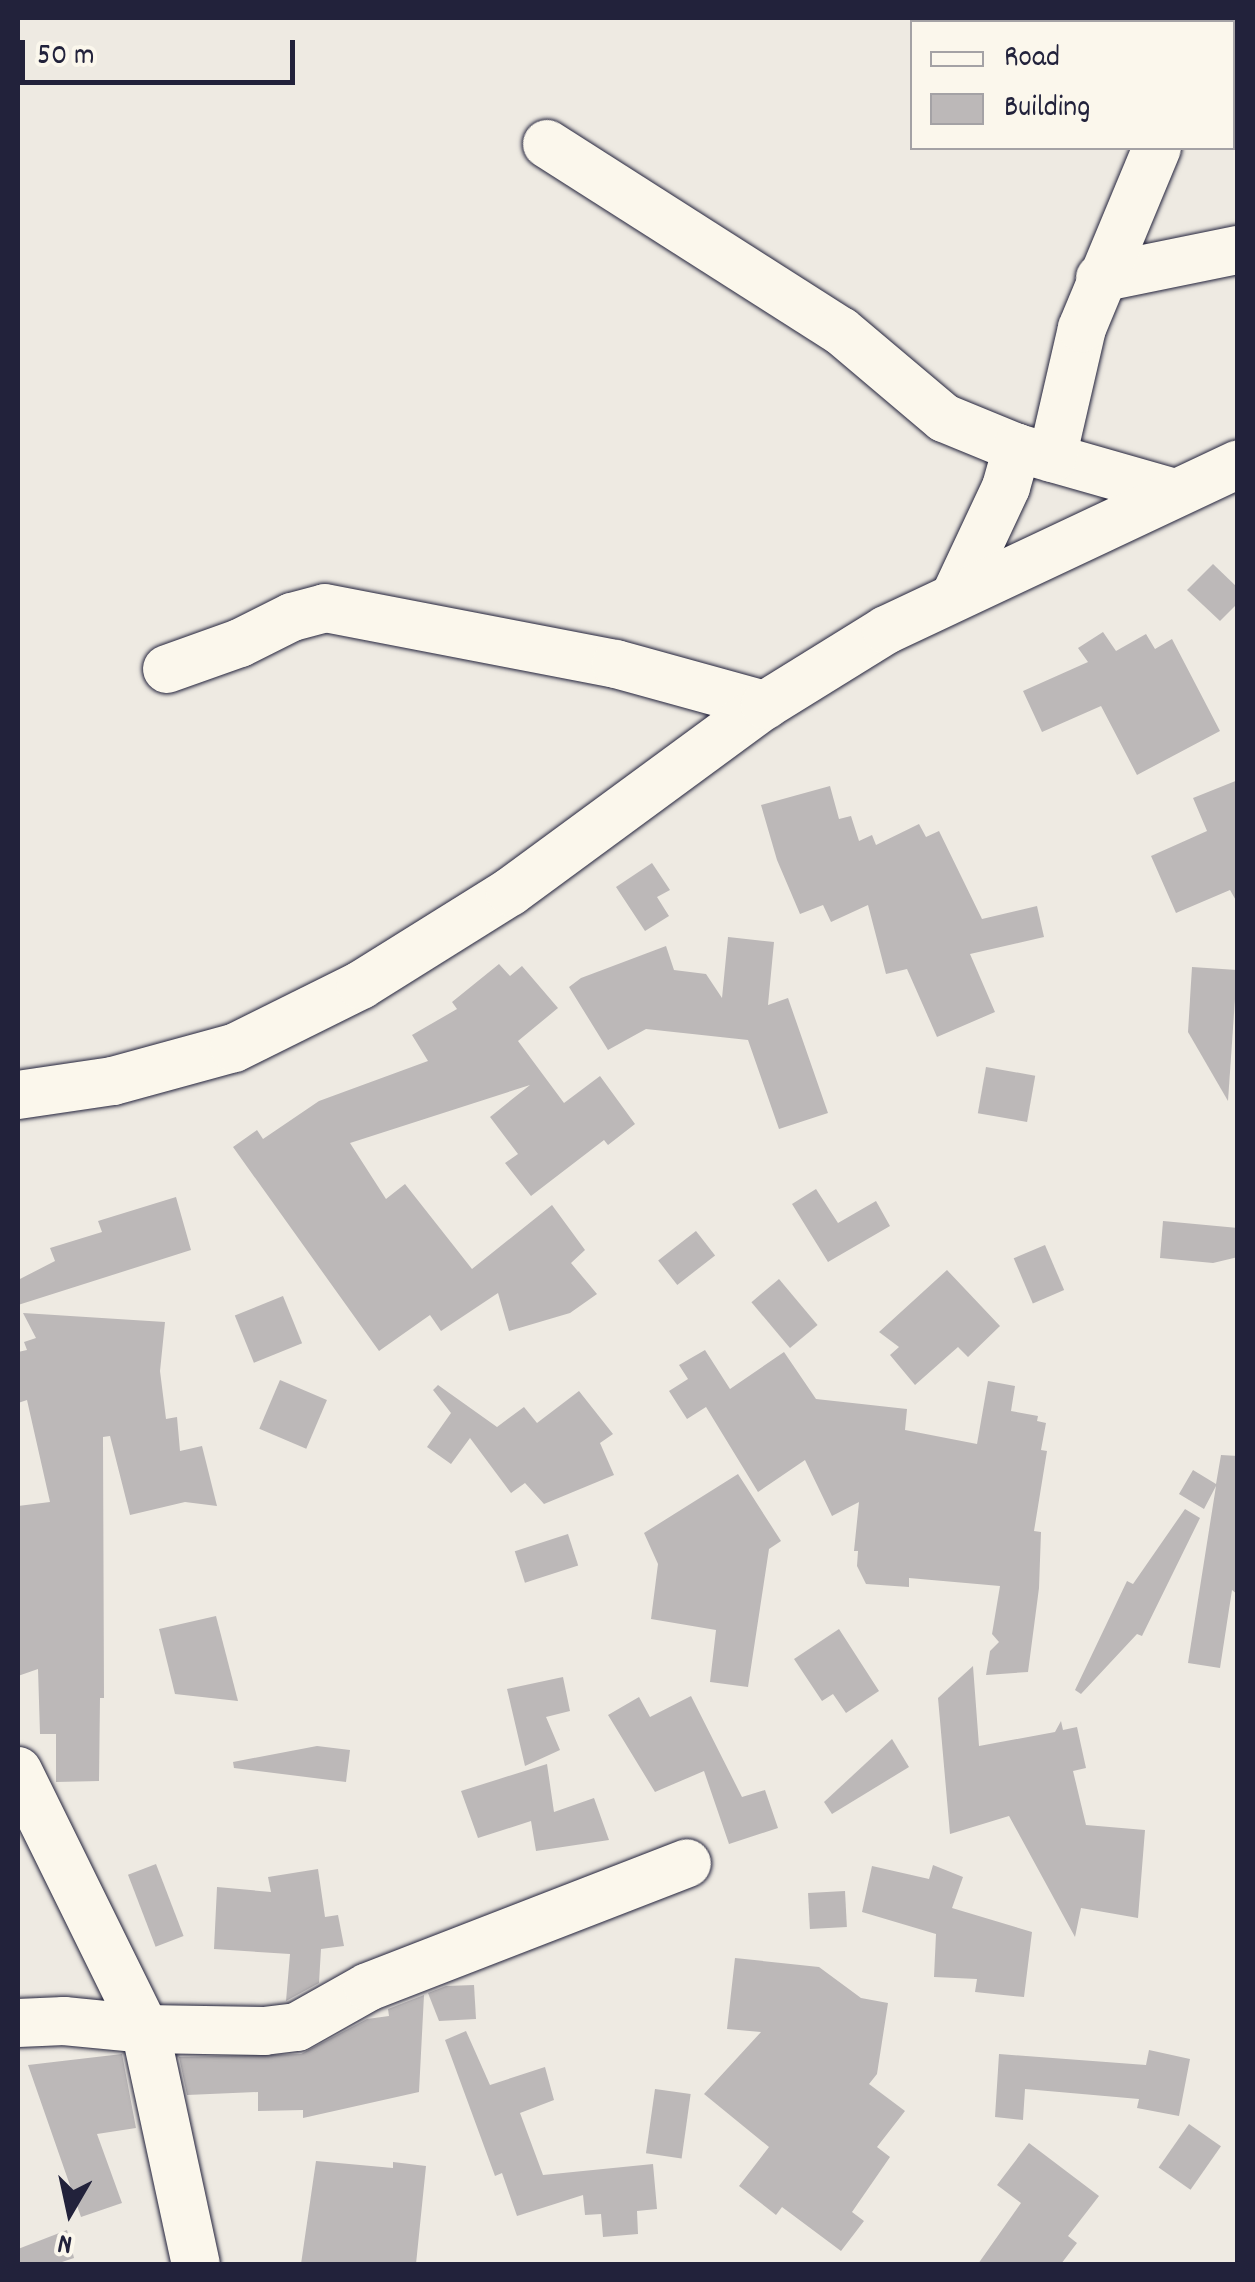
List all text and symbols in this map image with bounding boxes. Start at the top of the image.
scale bar [25,20,300,82]
legend [910,20,1235,150]
text: 50 m [37,36,95,79]
text: Road [1004,38,1060,81]
text: Building [1004,88,1090,131]
north arrow [20,2162,120,2262]
text: N [55,2221,75,2262]

